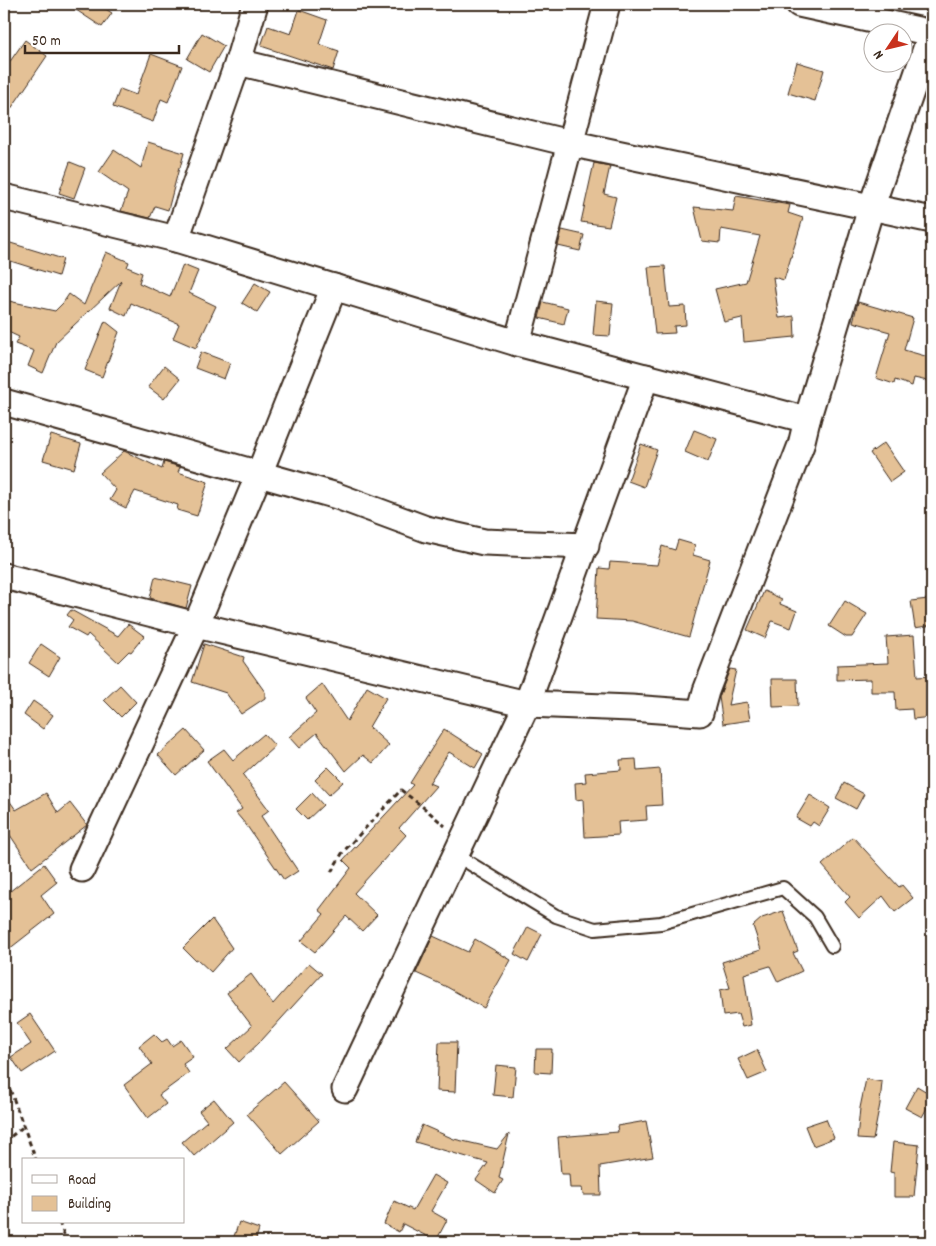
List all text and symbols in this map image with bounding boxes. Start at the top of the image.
scale bar [25,22,179,54]
north arrow [864,22,914,72]
text: 50 m [32,31,61,53]
text: N [869,46,889,63]
legend [22,1158,185,1224]
text: Road [68,1170,96,1192]
text: Building [68,1194,111,1216]

